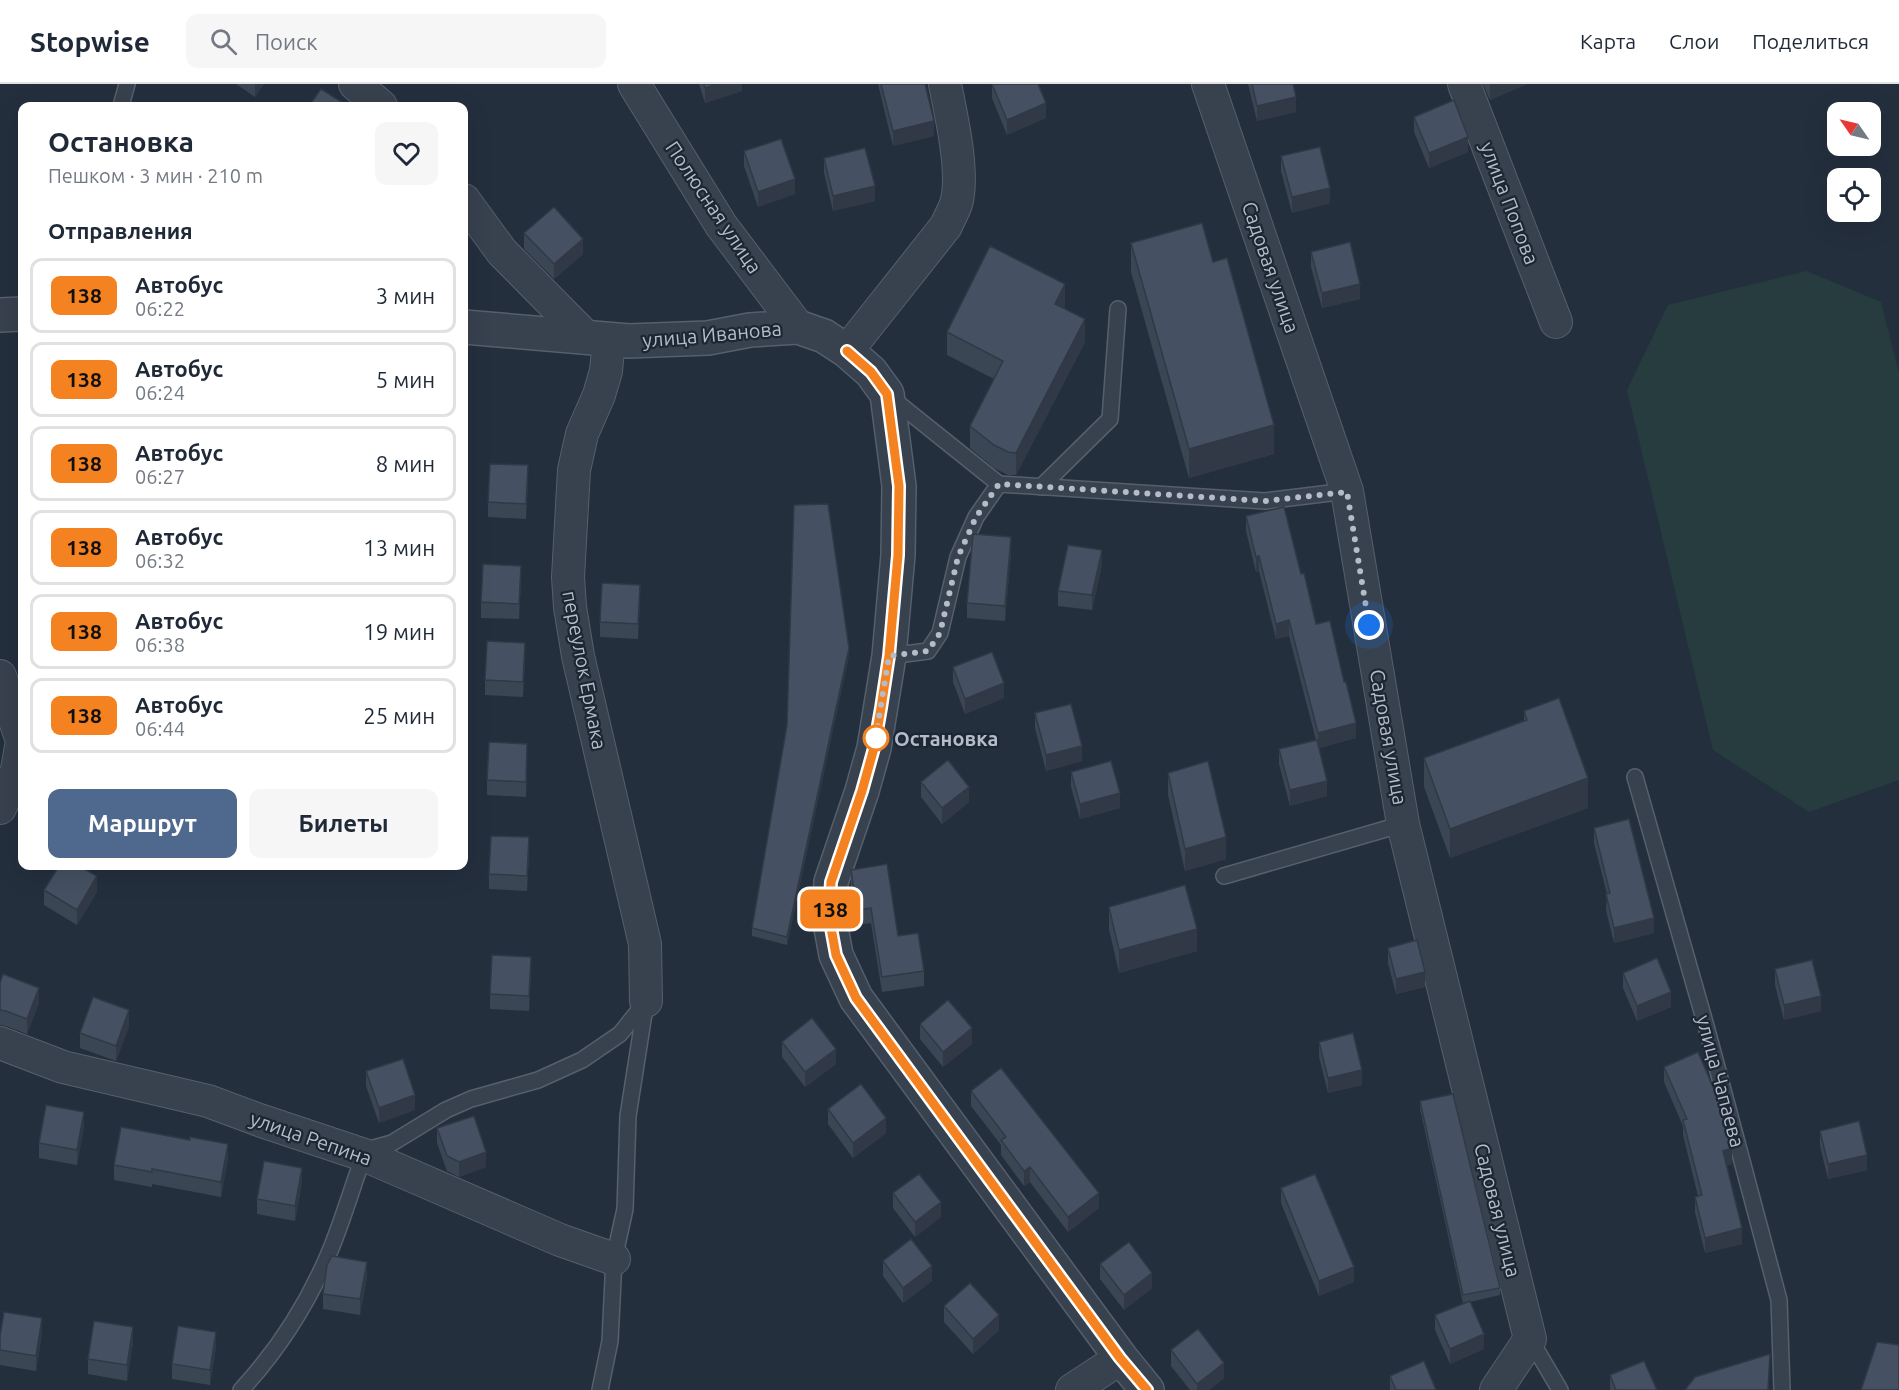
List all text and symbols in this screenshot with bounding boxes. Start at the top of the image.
search box [186,14,606,68]
icon: search [207,25,240,58]
text: Stopwise [30,26,150,57]
text: Поиск [255,29,318,54]
text: Карта [1580,29,1636,53]
text: Слои [1669,29,1719,53]
text: Поделиться [1752,29,1869,53]
north arrow [1827,102,1881,156]
map controls [1827,102,1881,222]
button: heart [375,122,438,185]
text: Остановка [48,126,194,157]
street label: Полюсная улица [661,137,767,277]
street label: улица Попова [1476,139,1544,267]
text: Пешком · 3 мин · 210 m [48,164,263,187]
button: locate [1827,168,1881,222]
street label: Садовая улица [1238,198,1304,336]
text: Отправления [48,218,193,243]
text: Автобус [135,272,223,297]
text: 138 [66,283,102,307]
text: 3 мин [376,283,435,308]
text: 06:22 [135,297,185,320]
street label: улица Иванова [641,316,783,352]
text: Автобус [135,356,223,381]
text: 138 [66,367,102,391]
text: 5 мин [376,367,435,392]
text: 06:24 [135,381,185,404]
text: Автобус [135,440,223,465]
text: 138 [66,451,102,475]
text: 8 мин [376,451,435,476]
text: 06:27 [135,465,185,488]
text: Автобус [135,524,223,549]
text: 138 [66,535,102,559]
text: 13 мин [363,535,435,560]
text: 06:32 [135,549,185,572]
street label: переулок Ермака [558,589,612,751]
text: Автобус [135,608,223,633]
your location [1354,610,1384,640]
text: 138 [66,619,102,643]
text: 19 мин [363,619,435,644]
text: 06:38 [135,633,185,656]
street label: Садовая улица [1366,667,1412,807]
text: Автобус [135,692,223,717]
text: 138 [66,703,102,727]
text: 25 мин [363,703,435,728]
text: 06:44 [135,717,185,740]
marker: Остановка [863,725,889,751]
place label: Остановка [894,727,998,750]
button: Маршрут [48,789,237,858]
button: Билеты [249,789,438,858]
line badge: 138 [796,890,864,928]
text: 138 [812,897,848,921]
street label: улица Чапаева [1692,1012,1750,1150]
street label: улица Репина [247,1106,375,1170]
street label: Садовая улица [1470,1141,1526,1279]

